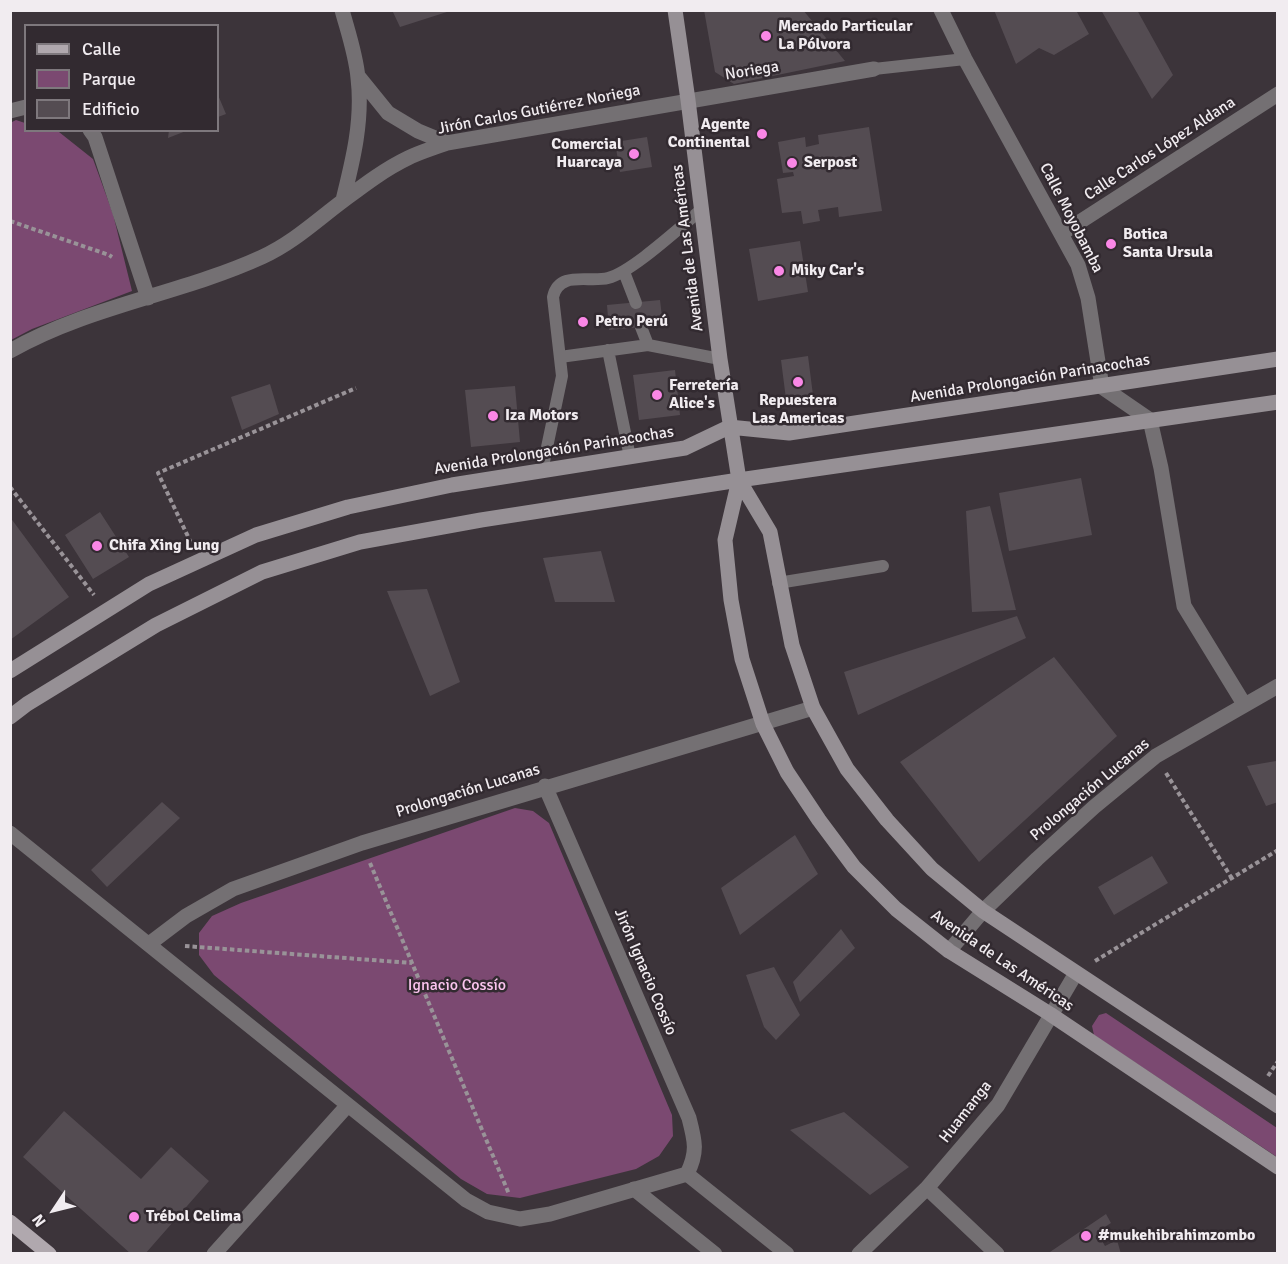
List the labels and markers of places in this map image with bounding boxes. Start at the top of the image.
place label: Mercado Particular La Pólvora [778,17,913,55]
marker: Mercado Particular La Pólvora [759,29,773,43]
place label: Agente Continental [668,115,750,153]
marker: Agente Continental [755,127,769,141]
place label: Comercial Huarcaya [551,135,622,173]
marker: Comercial Huarcaya [627,147,641,161]
place label: Serpost [804,153,857,173]
marker: Serpost [785,156,799,170]
place label: Botica Santa Ursula [1123,225,1213,263]
marker: Botica Santa Ursula [1104,237,1118,251]
place label: Miky Car's [791,261,864,281]
marker: Miky Car's [772,264,786,278]
place label: Petro Perú [595,312,668,332]
marker: Petro Perú [576,315,590,329]
marker: Repuestera Las Americas [791,375,805,389]
place label: Ferretería Alice's [669,376,739,414]
marker: Ferretería Alice's [650,388,664,402]
place label: Repuestera Las Americas [752,391,844,429]
place label: Iza Motors [505,406,578,426]
marker: Iza Motors [486,409,500,423]
place label: Chifa Xing Lung [109,536,219,556]
marker: Chifa Xing Lung [90,539,104,553]
place label: Trébol Celima [146,1207,241,1227]
marker: Trébol Celima [127,1210,141,1224]
place label: #mukehibrahimzombo [1098,1226,1255,1246]
marker: #mukehibrahimzombo [1079,1229,1093,1243]

